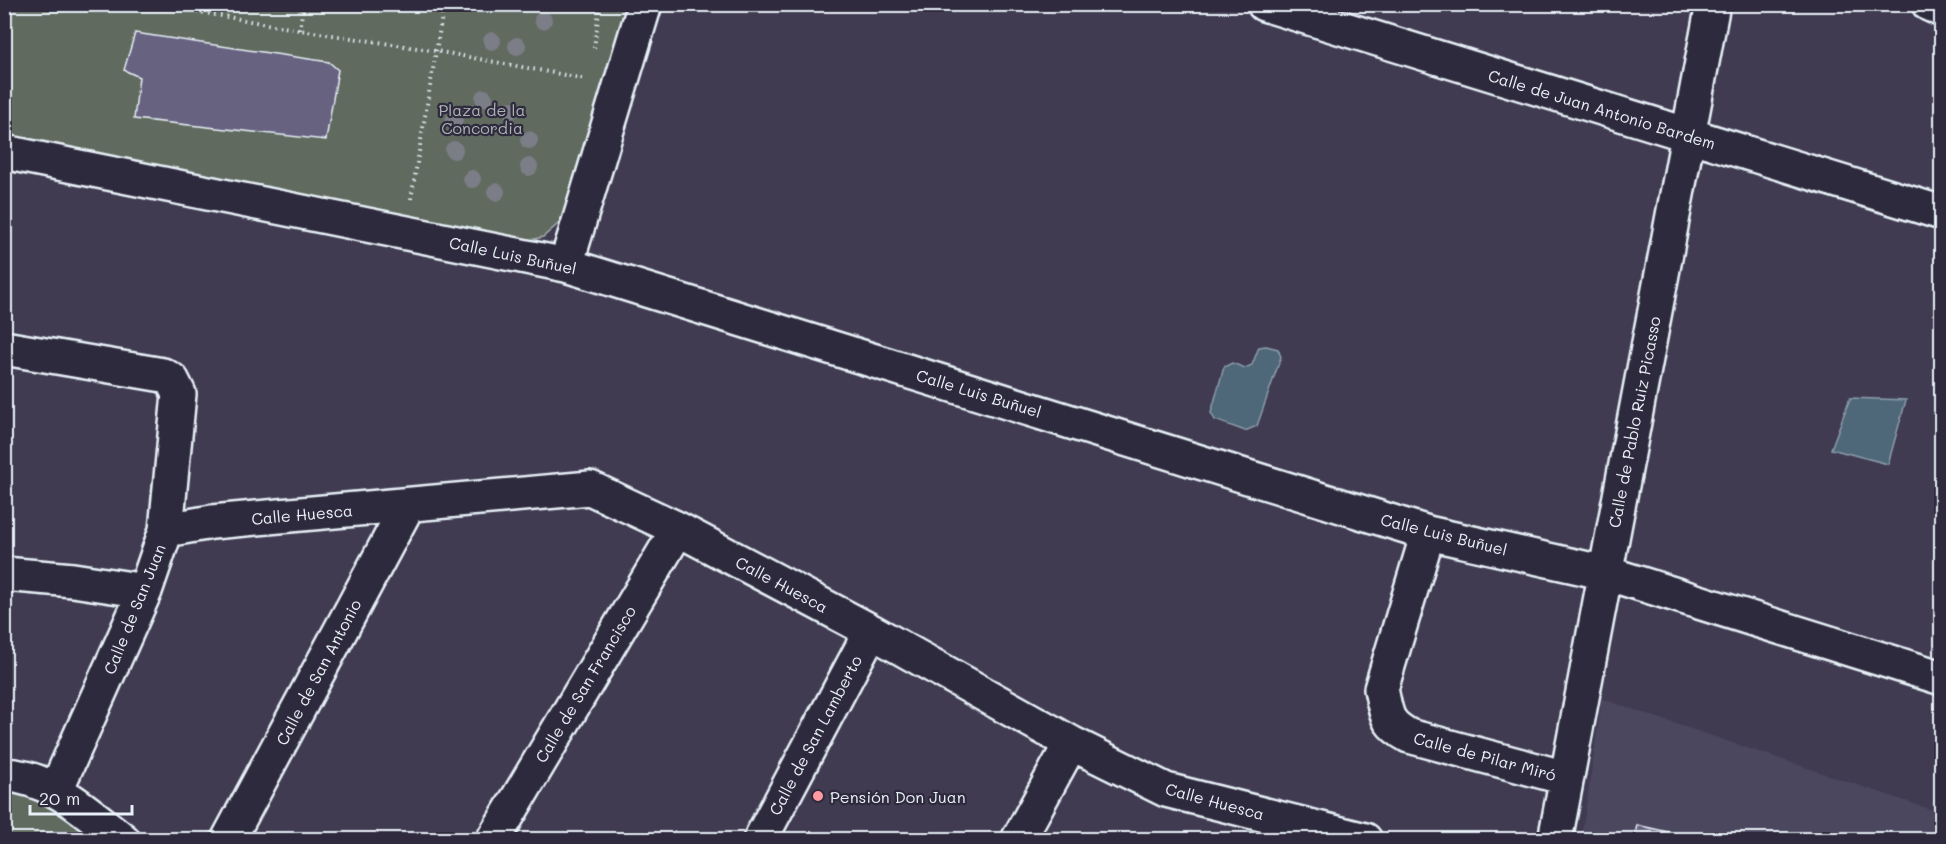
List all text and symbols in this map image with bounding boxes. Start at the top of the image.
street label: Calle de Juan Antonio Bardem [1486,64,1718,154]
park label: Plaza de la Concordia [439,99,525,138]
street label: Calle Luis Buñuel [447,231,579,279]
street label: Calle de Pablo Ruiz Picasso [1603,314,1665,530]
street label: Calle Luis Buñuel [914,364,1044,422]
street label: Calle Huesca [250,499,354,529]
street label: Calle Luis Buñuel [1379,508,1509,560]
street label: Calle de San Juan [98,541,170,677]
street label: Calle Huesca [732,551,832,617]
street label: Calle de San Antonio [271,595,365,749]
street label: Calle de San Francisco [530,602,640,766]
street label: Calle de San Lamberto [764,651,866,819]
street label: Calle de Pilar Miró [1411,727,1559,785]
scale bar [30,778,132,816]
street label: Calle Huesca [1163,778,1267,824]
text: 20 m [39,786,80,810]
place label: Pensión Don Juan [830,786,966,807]
marker: Pensión Don Juan [811,789,825,803]

